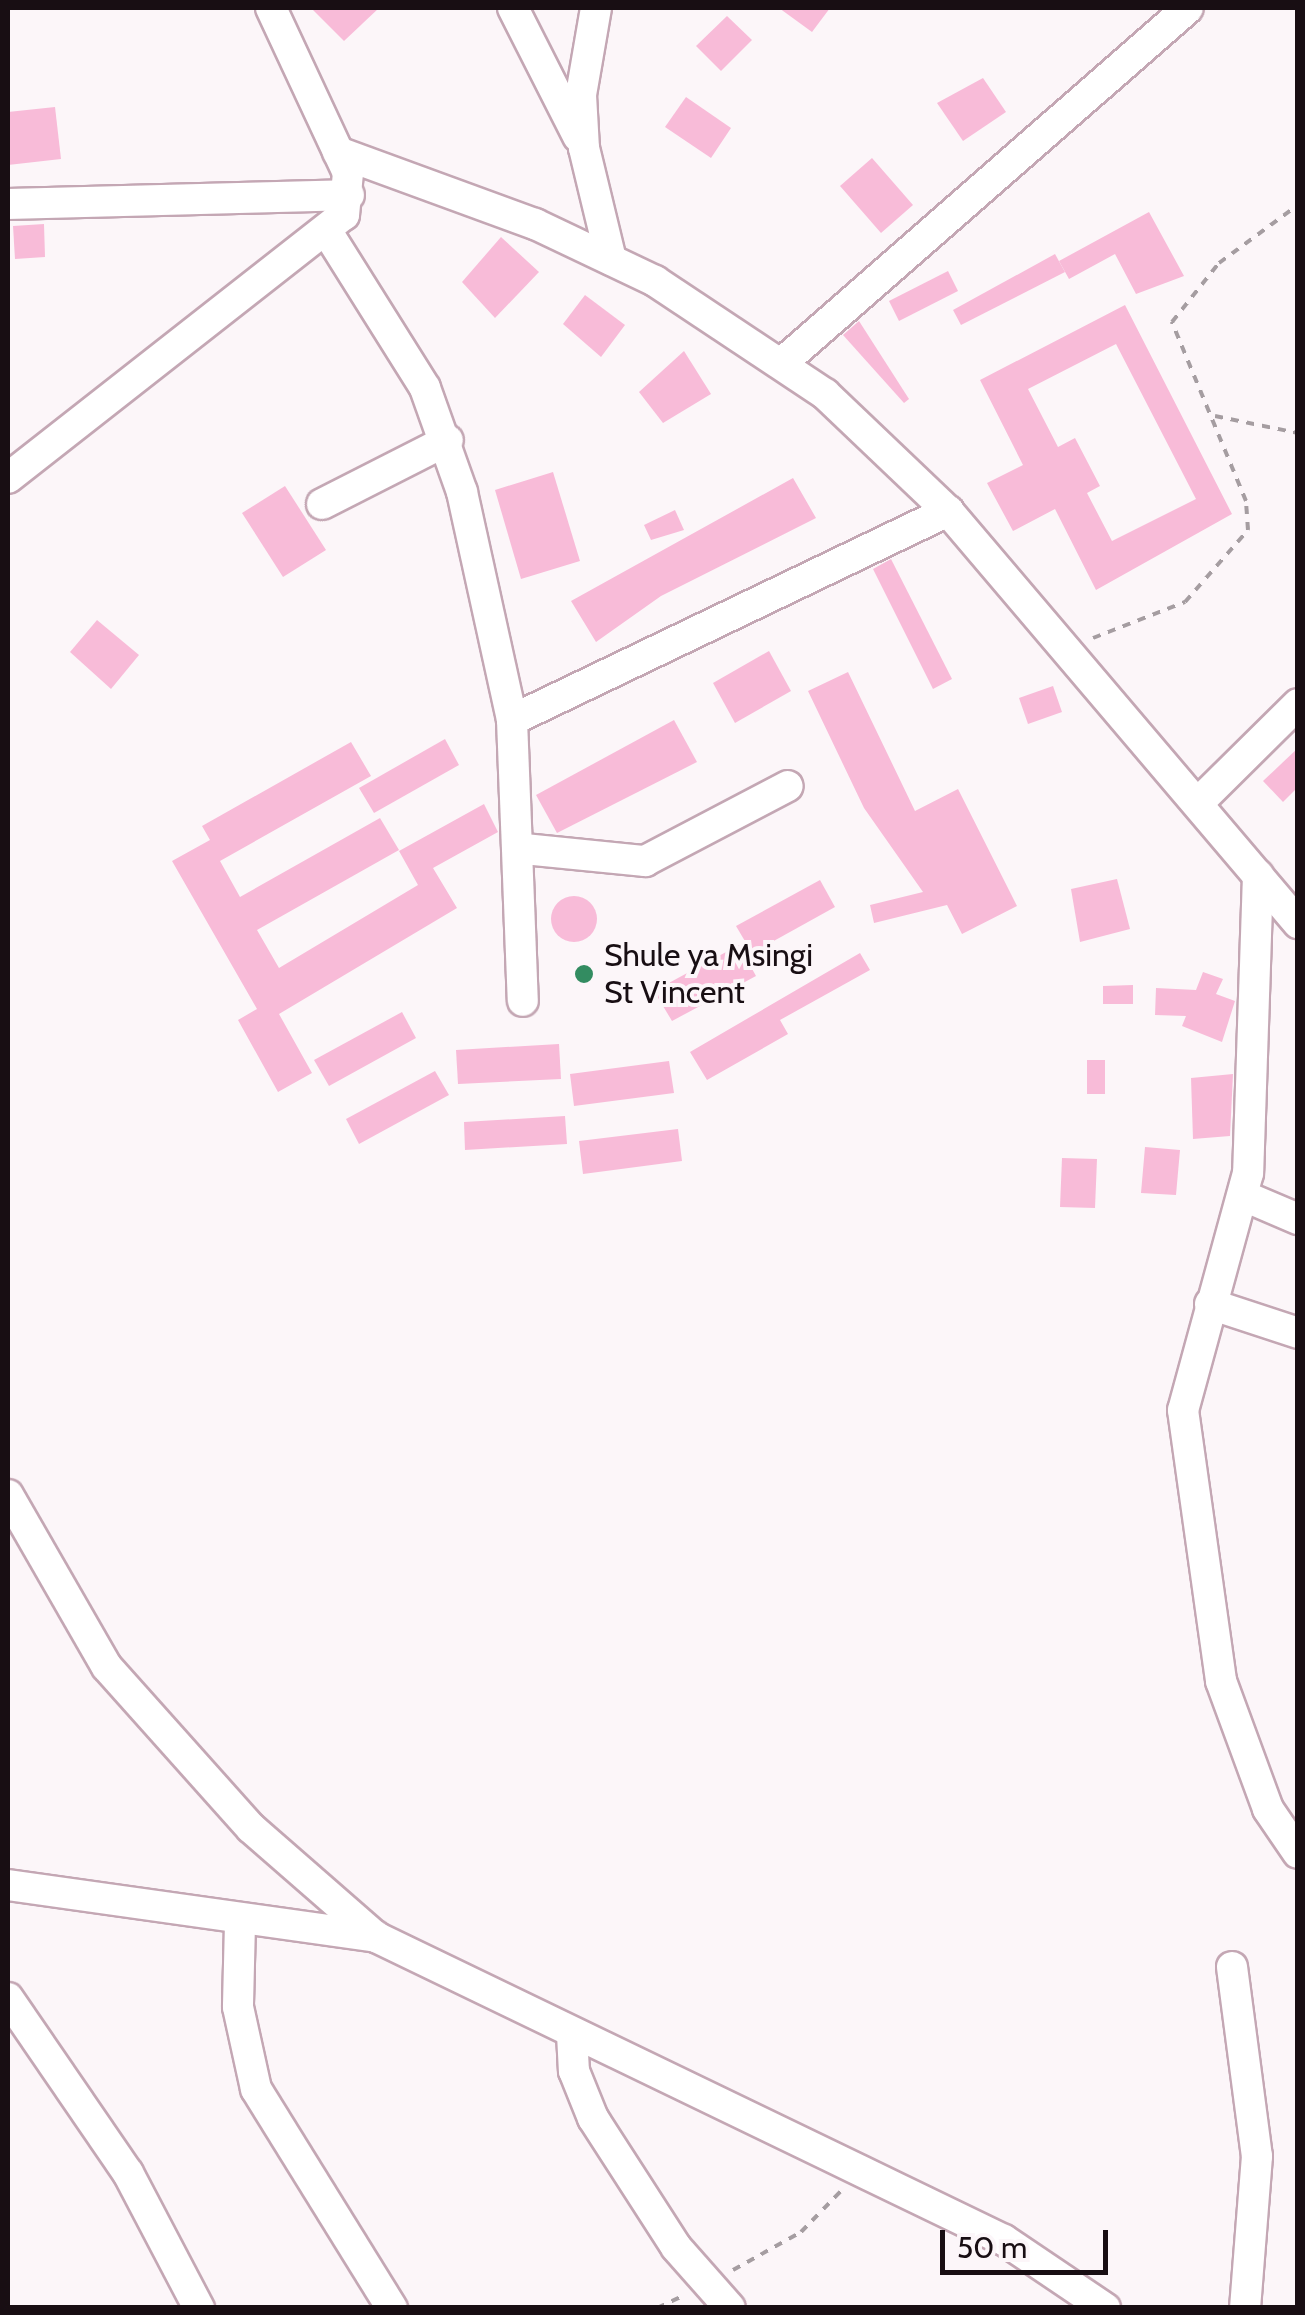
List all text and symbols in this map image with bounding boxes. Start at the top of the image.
place label: Shule ya Msingi St Vincent [604,937,813,1012]
marker: Shule ya Msingi St Vincent [573,963,595,985]
scale bar [945,2210,1112,2272]
text: 50 m [957,2229,1027,2266]

